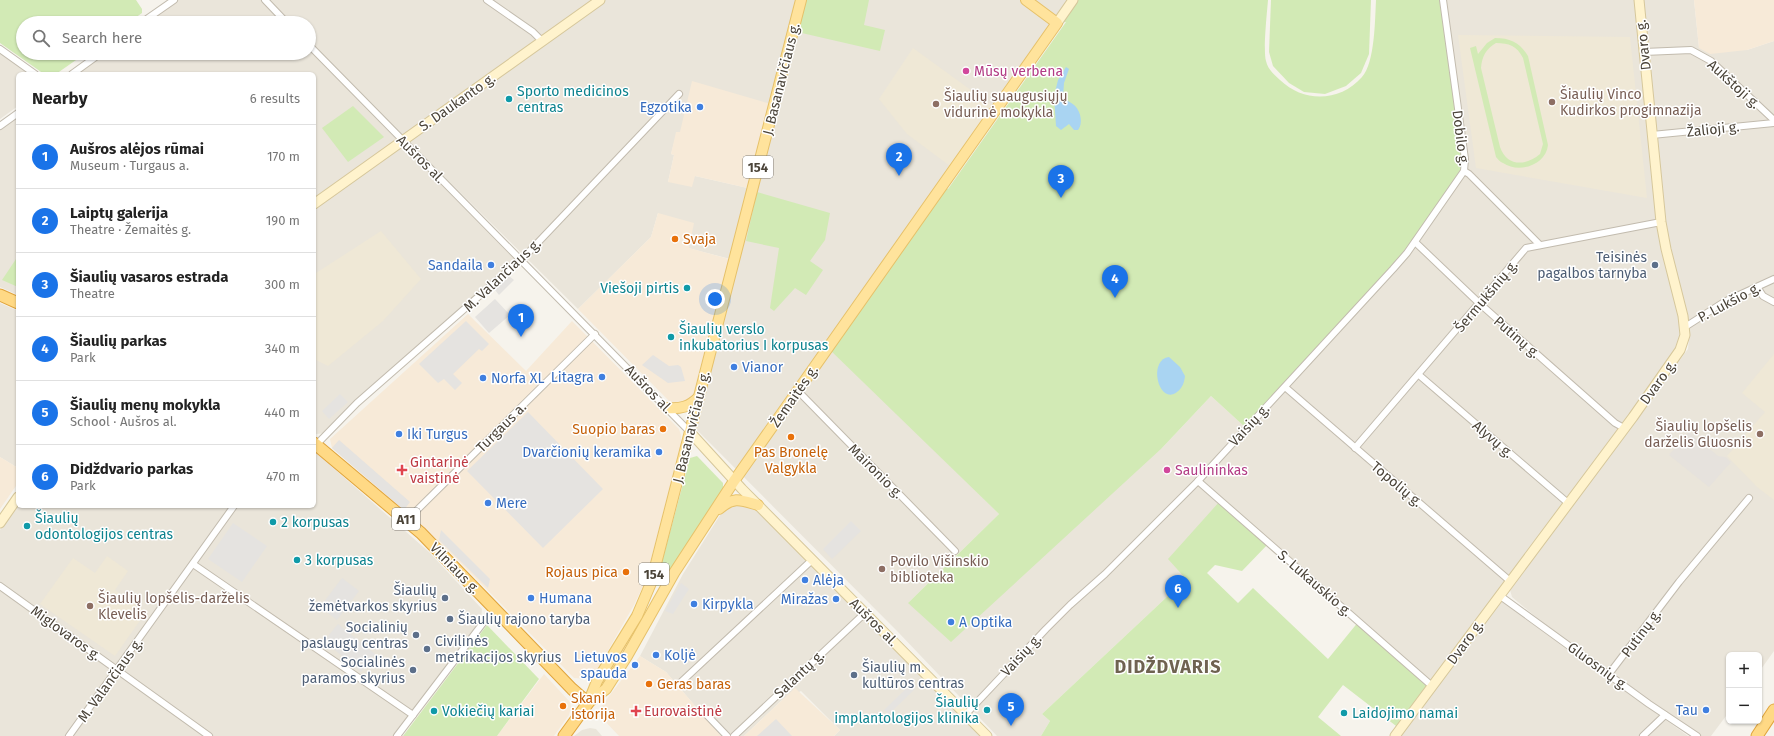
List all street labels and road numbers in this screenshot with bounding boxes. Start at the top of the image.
street label: Dvaro g. [1632,19,1655,71]
street label: J. Basanavičiaus g. [759,21,804,137]
street label: Aukštoji g. [1704,56,1764,112]
street label: S. Daukanto g. [416,70,499,135]
street label: Dobilo g. [1449,109,1472,167]
street label: Žalioji g. [1686,117,1740,141]
street label: Aušros al. [393,132,448,187]
road number: 154 [743,156,773,178]
street label: M. Valančiaus g. [460,235,545,316]
street label: Šermukšnių g. [1450,256,1522,336]
street label: P. Lukšio g. [1695,279,1763,326]
street label: Putinų g. [1490,313,1543,362]
street label: Dvaro g. [1637,357,1680,408]
street label: Aušros al. [621,361,676,417]
street label: Žemaitės g. [766,362,822,430]
street label: J. Basanavičiaus g. [669,369,714,485]
street label: Turgaus a. [473,399,530,456]
street label: Vaisių g. [1225,401,1273,450]
street label: Alyvų g. [1469,417,1516,462]
street label: Maironio g. [845,440,907,502]
street label: Topolių g. [1368,458,1426,511]
road number: A11 [392,508,420,530]
street label: Vilniaus g. [426,539,483,598]
street label: S. Lukauskio g. [1274,547,1355,620]
road number: 154 [639,563,669,585]
street label: Aušros al. [846,595,901,650]
street label: Miglovaros g. [27,602,104,665]
street label: Putinų g. [1618,606,1665,661]
street label: Dvaro g. [1444,617,1487,668]
street label: Vaisių g. [997,631,1045,680]
street label: M. Valančiaus g. [74,635,147,726]
street label: Gluosnių g. [1564,639,1631,694]
street label: Salantų g. [771,647,828,702]

